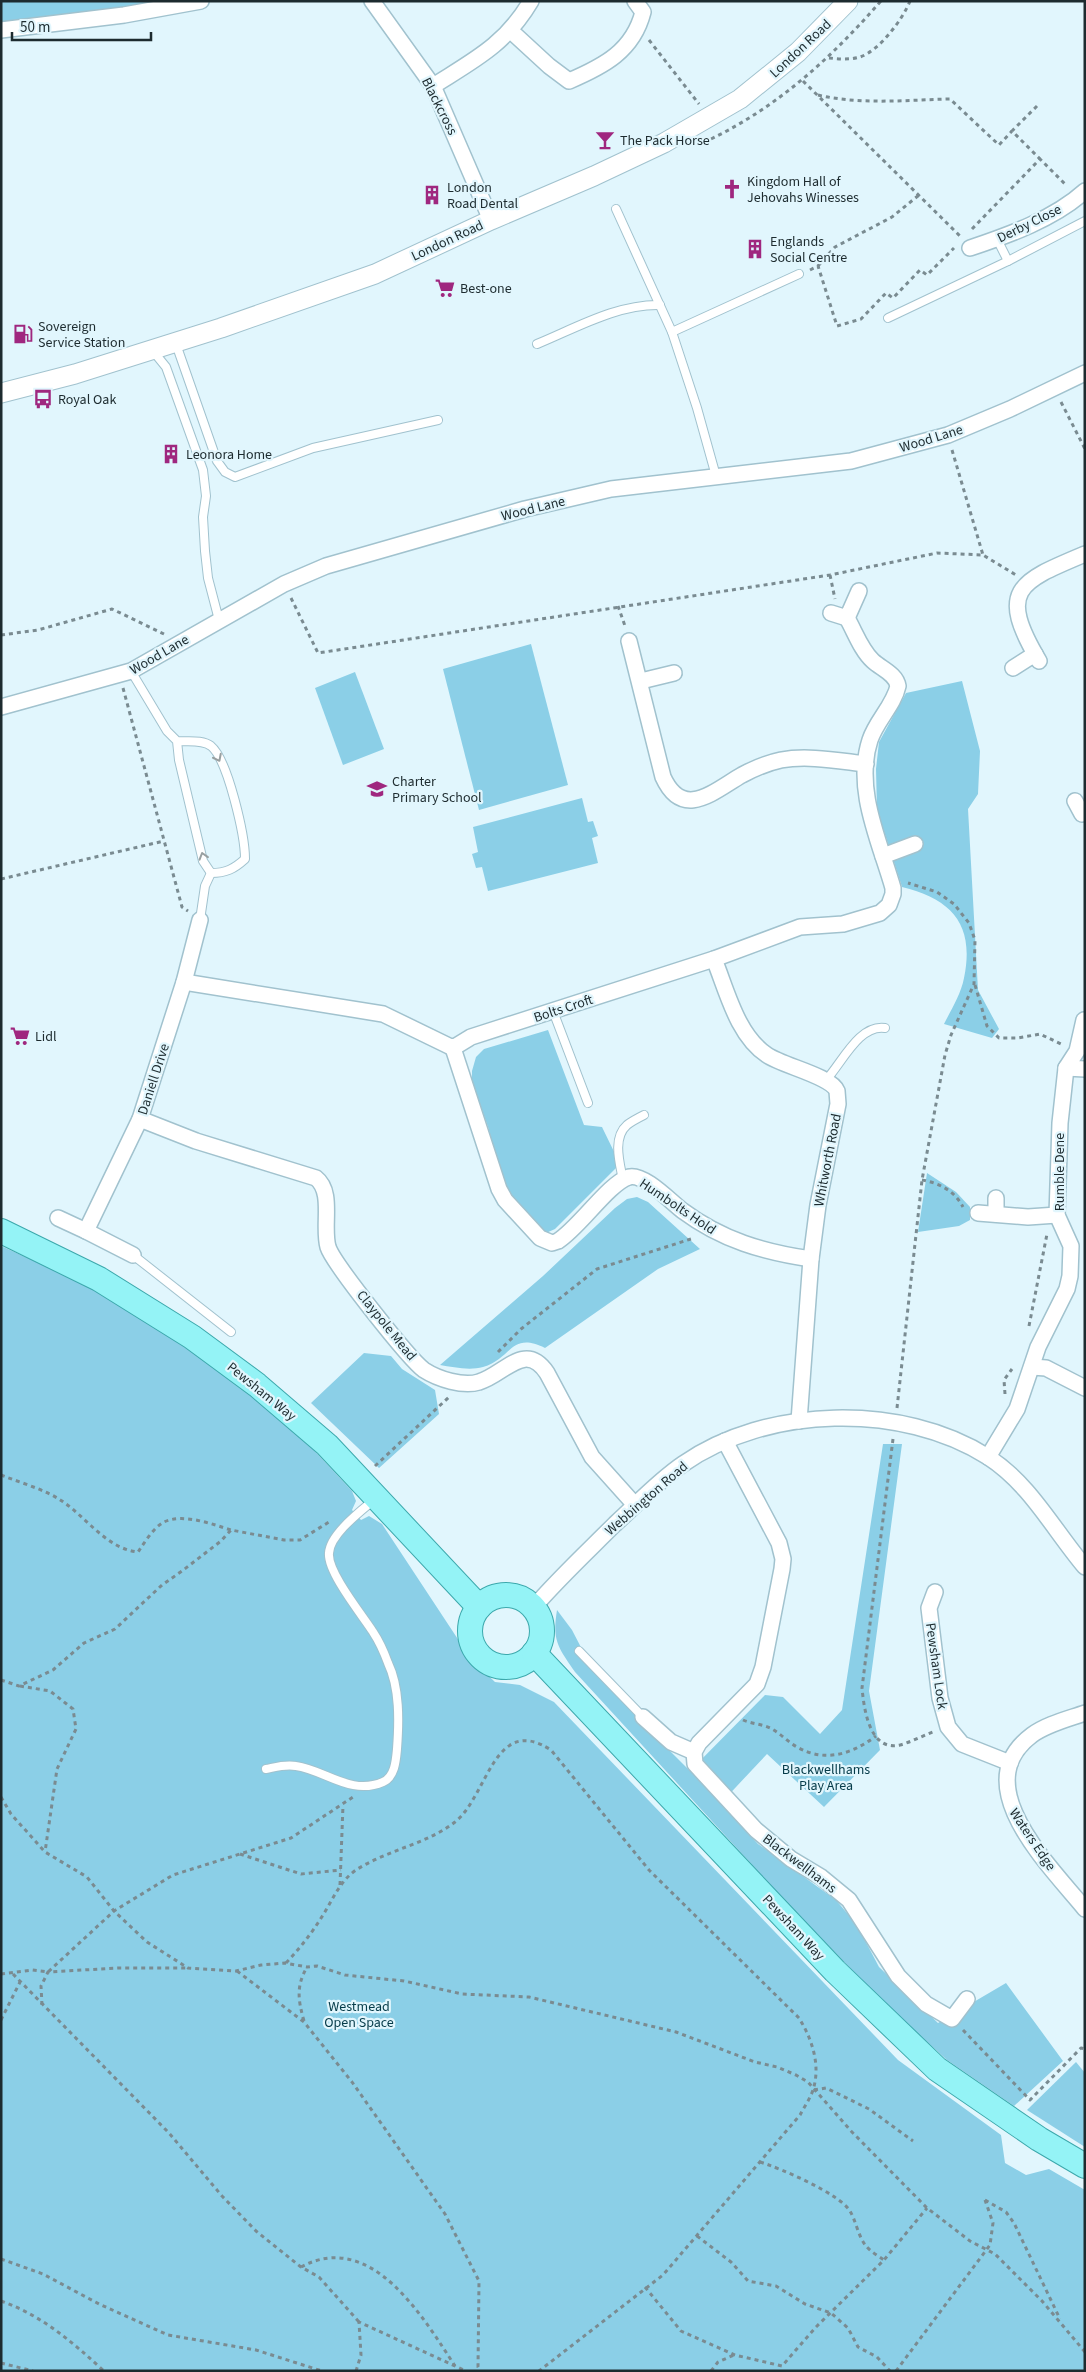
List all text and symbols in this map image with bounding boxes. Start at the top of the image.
scale bar [12,10,151,42]
street label: London Road [765,15,836,83]
text: 50 m [20,17,50,38]
street label: Blackcross [416,74,462,139]
bar icon: The Pack Horse [594,129,616,151]
place label: The Pack Horse [620,131,710,151]
place label: Kingdom Hall of Jehovahs Winesses [747,172,859,208]
place label: London Road Dental [447,178,519,214]
church icon: Kingdom Hall of Jehovahs Winesses [721,178,743,200]
building icon: London Road Dental [421,184,443,206]
street label: Derby Close [994,200,1065,248]
street label: London Road [408,215,487,266]
place label: Englands Social Centre [770,232,847,268]
building icon: Englands Social Centre [744,238,766,260]
supermarket icon: Best-one [434,277,456,299]
place label: Best-one [460,279,512,299]
place label: Sovereign Service Station [38,317,125,353]
fuel station icon: Sovereign Service Station [12,323,34,345]
bus stop icon: Royal Oak [32,388,54,410]
place label: Royal Oak [58,390,116,410]
street label: Wood Lane [897,420,965,458]
building icon: Leonora Home [160,443,182,465]
place label: Leonora Home [186,445,272,465]
street label: Wood Lane [499,491,567,527]
street label: Wood Lane [126,630,193,680]
one-way arrow [212,753,222,762]
place label: Charter Primary School [392,772,482,808]
school or university icon: Charter Primary School [366,778,388,800]
one-way arrow [199,853,209,861]
street label: Bolts Croft [531,990,596,1028]
supermarket icon: Lidl [9,1025,31,1047]
place label: Lidl [35,1027,57,1047]
street label: Daniell Drive [133,1041,175,1118]
street label: Whitworth Road [809,1112,847,1208]
street label: Rumble Dene [1050,1133,1070,1211]
street label: Humbolts Hold [635,1174,720,1240]
street label: Claypole Mead [352,1286,421,1365]
street label: Pewsham Way [222,1358,301,1426]
street label: Webbington Road [601,1457,693,1540]
street label: Pewsham Lock [920,1622,952,1711]
park label: Blackwellhams Play Area [782,1760,870,1796]
street label: Waters Edge [1004,1804,1060,1875]
street label: Blackwellhams [758,1829,841,1898]
street label: Pewsham Way [757,1890,830,1966]
park label: Westmead Open Space [324,1997,394,2033]

